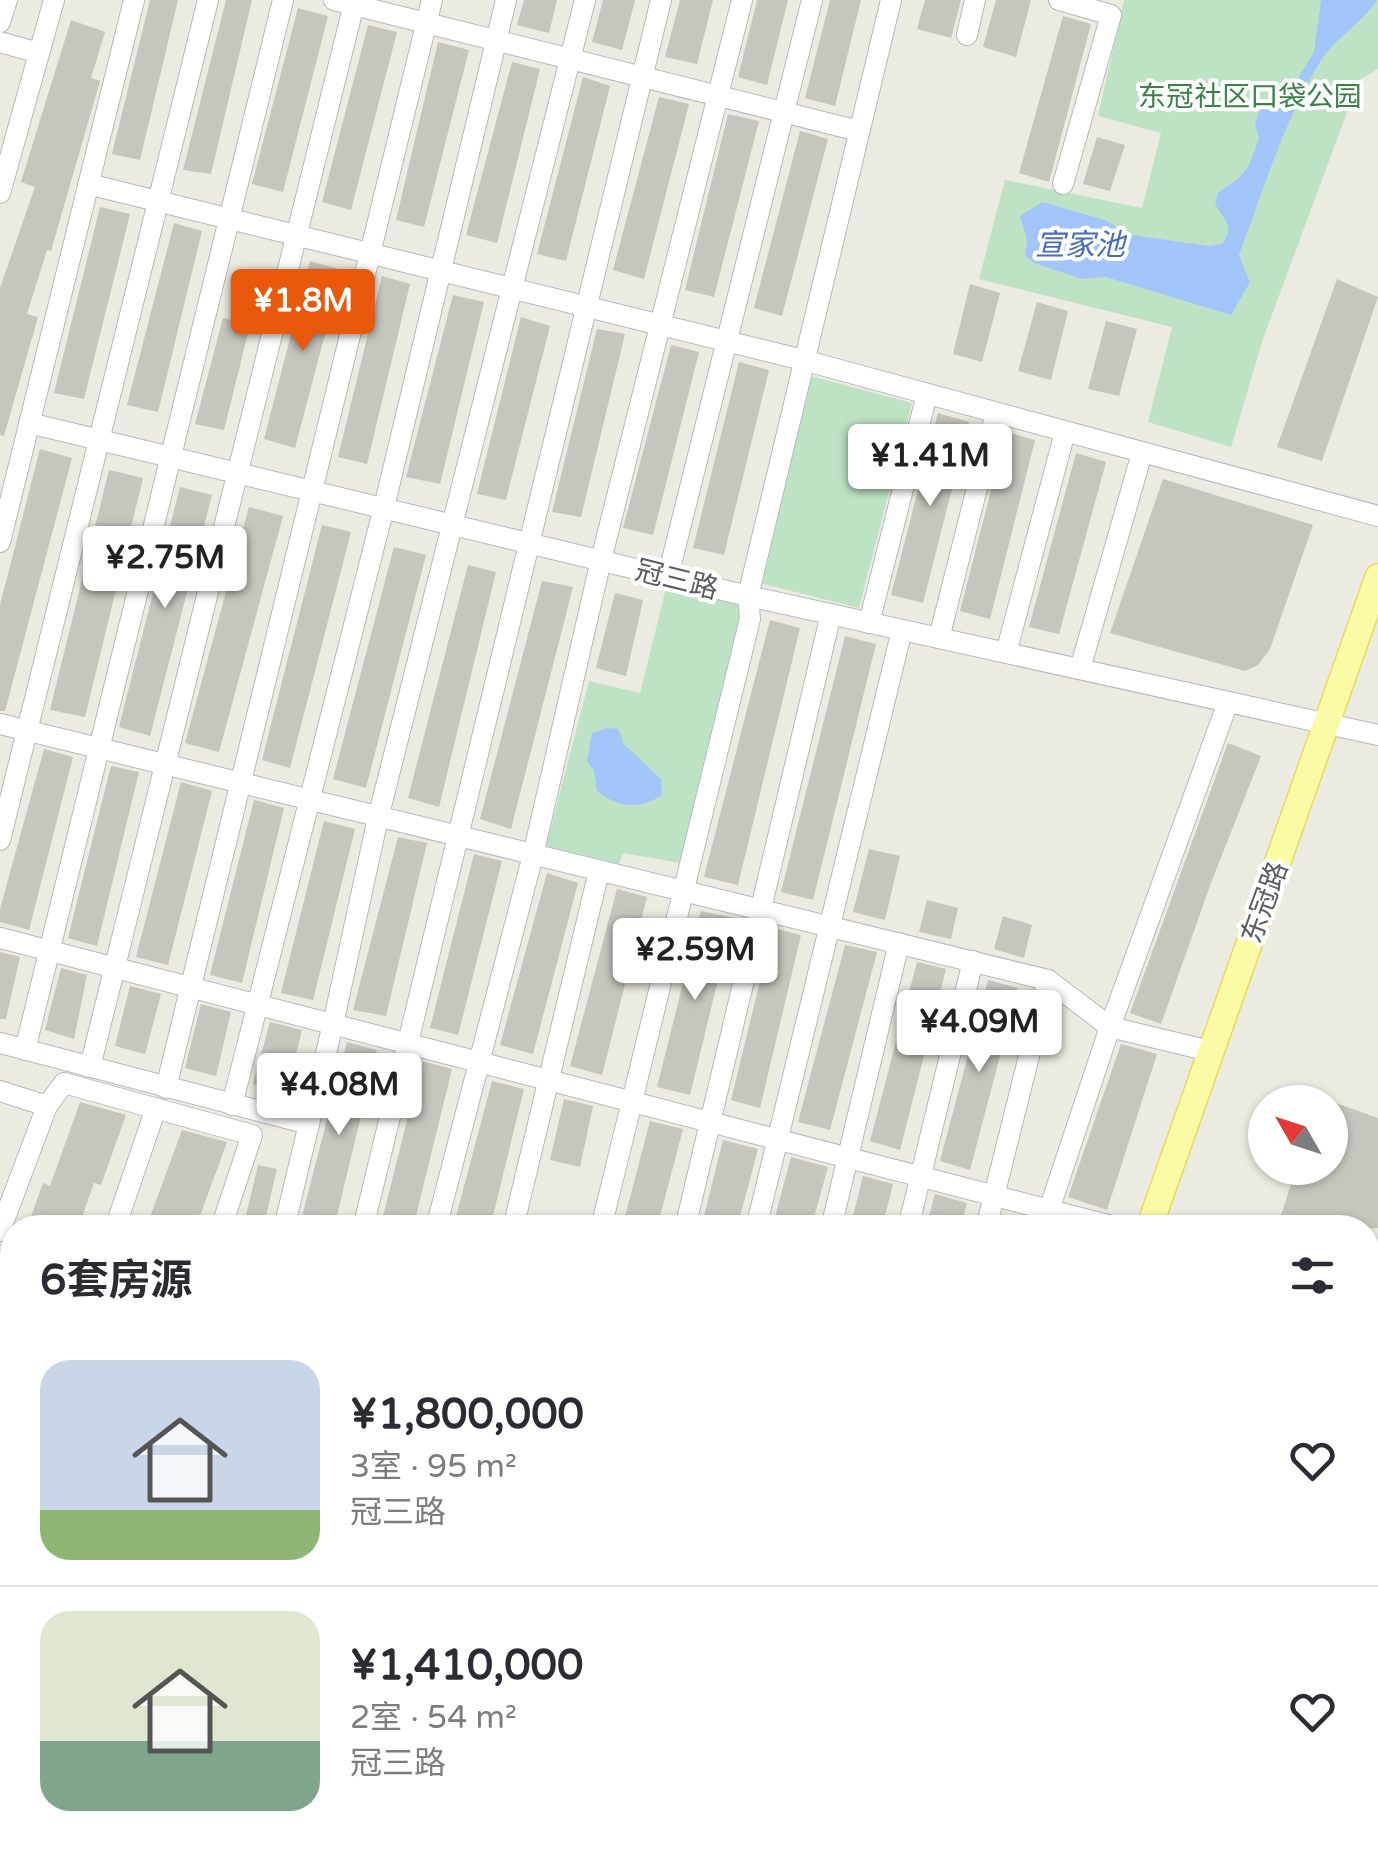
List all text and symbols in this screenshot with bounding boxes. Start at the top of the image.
park label: 东冠社区口袋公园 [1138,80,1362,114]
water label: 宣家池 [1035,227,1128,264]
pin: ¥1.8M [233,269,373,354]
text: ¥1.8M [253,282,353,320]
pin: ¥1.41M [849,424,1011,509]
text: ¥1.41M [870,437,990,475]
pin: ¥2.75M [84,526,246,611]
text: ¥2.75M [105,539,225,577]
street label: 冠三路 [632,553,722,607]
street label: 东冠路 [1235,857,1295,948]
pin: ¥2.59M [614,918,776,1003]
text: ¥2.59M [635,931,755,969]
pin: ¥4.09M [898,990,1060,1075]
text: ¥4.09M [919,1003,1039,1041]
pin: ¥4.08M [258,1053,420,1138]
text: ¥4.08M [279,1066,399,1104]
north arrow [1248,1085,1348,1185]
map controls [1248,1085,1348,1185]
icon: filters [1285,1248,1340,1303]
text: 6套房源 [40,1255,192,1306]
text: ¥1,800,000 [350,1389,584,1440]
icon: home [120,1400,240,1520]
icon: heart [1285,1433,1340,1488]
text: 3室 · 95 m² [350,1448,517,1486]
text: 冠三路 [350,1494,446,1532]
text: ¥1,410,000 [350,1640,583,1691]
icon: home [120,1651,240,1771]
icon: heart [1285,1684,1340,1739]
text: 2室 · 54 m² [350,1699,517,1737]
text: 冠三路 [350,1745,446,1783]

